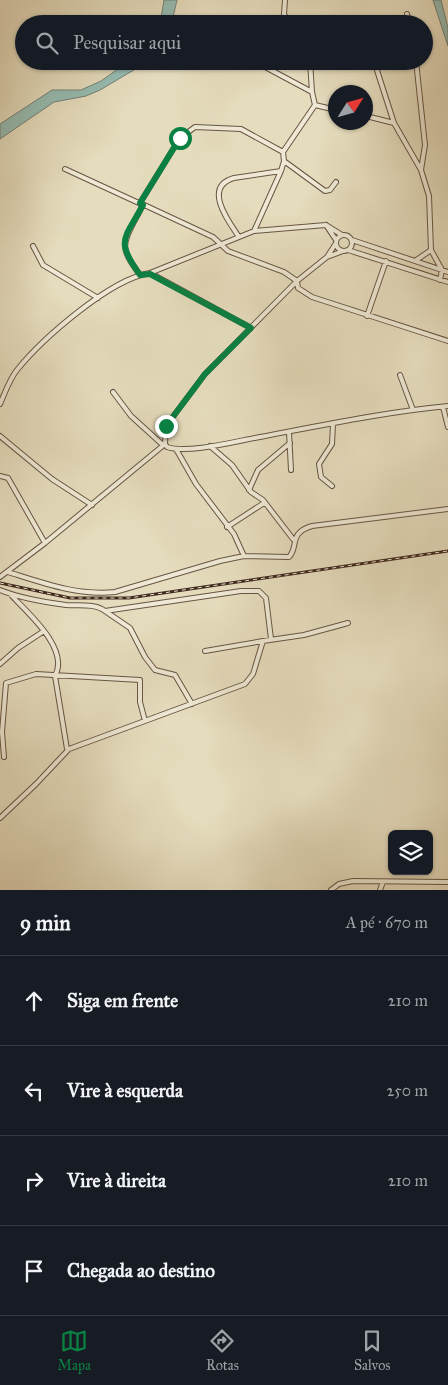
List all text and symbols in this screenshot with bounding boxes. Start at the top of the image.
search box [15,15,433,70]
icon: search [33,29,61,57]
text: Pesquisar aqui [73,31,181,54]
north arrow [328,85,373,130]
route start [169,127,192,150]
route end [155,415,178,438]
map controls [388,830,433,875]
button: layers [388,830,433,875]
text: 9 min [20,910,71,936]
text: A pé · 670 m [346,913,428,932]
icon: ahead [20,987,48,1015]
text: Siga em frente [67,989,178,1012]
text: 210 m [388,991,428,1010]
icon: left [20,1077,48,1105]
text: Vire à esquerda [67,1079,183,1102]
text: 250 m [387,1081,428,1100]
icon: right [20,1167,48,1195]
text: Vire à direita [67,1169,166,1192]
text: 210 m [388,1171,428,1190]
icon: arrive [20,1257,48,1285]
text: Chegada ao destino [67,1259,215,1282]
tab: Mapa [58,1327,91,1374]
tab: Rotas [206,1327,239,1374]
tab: Salvos [354,1327,390,1374]

